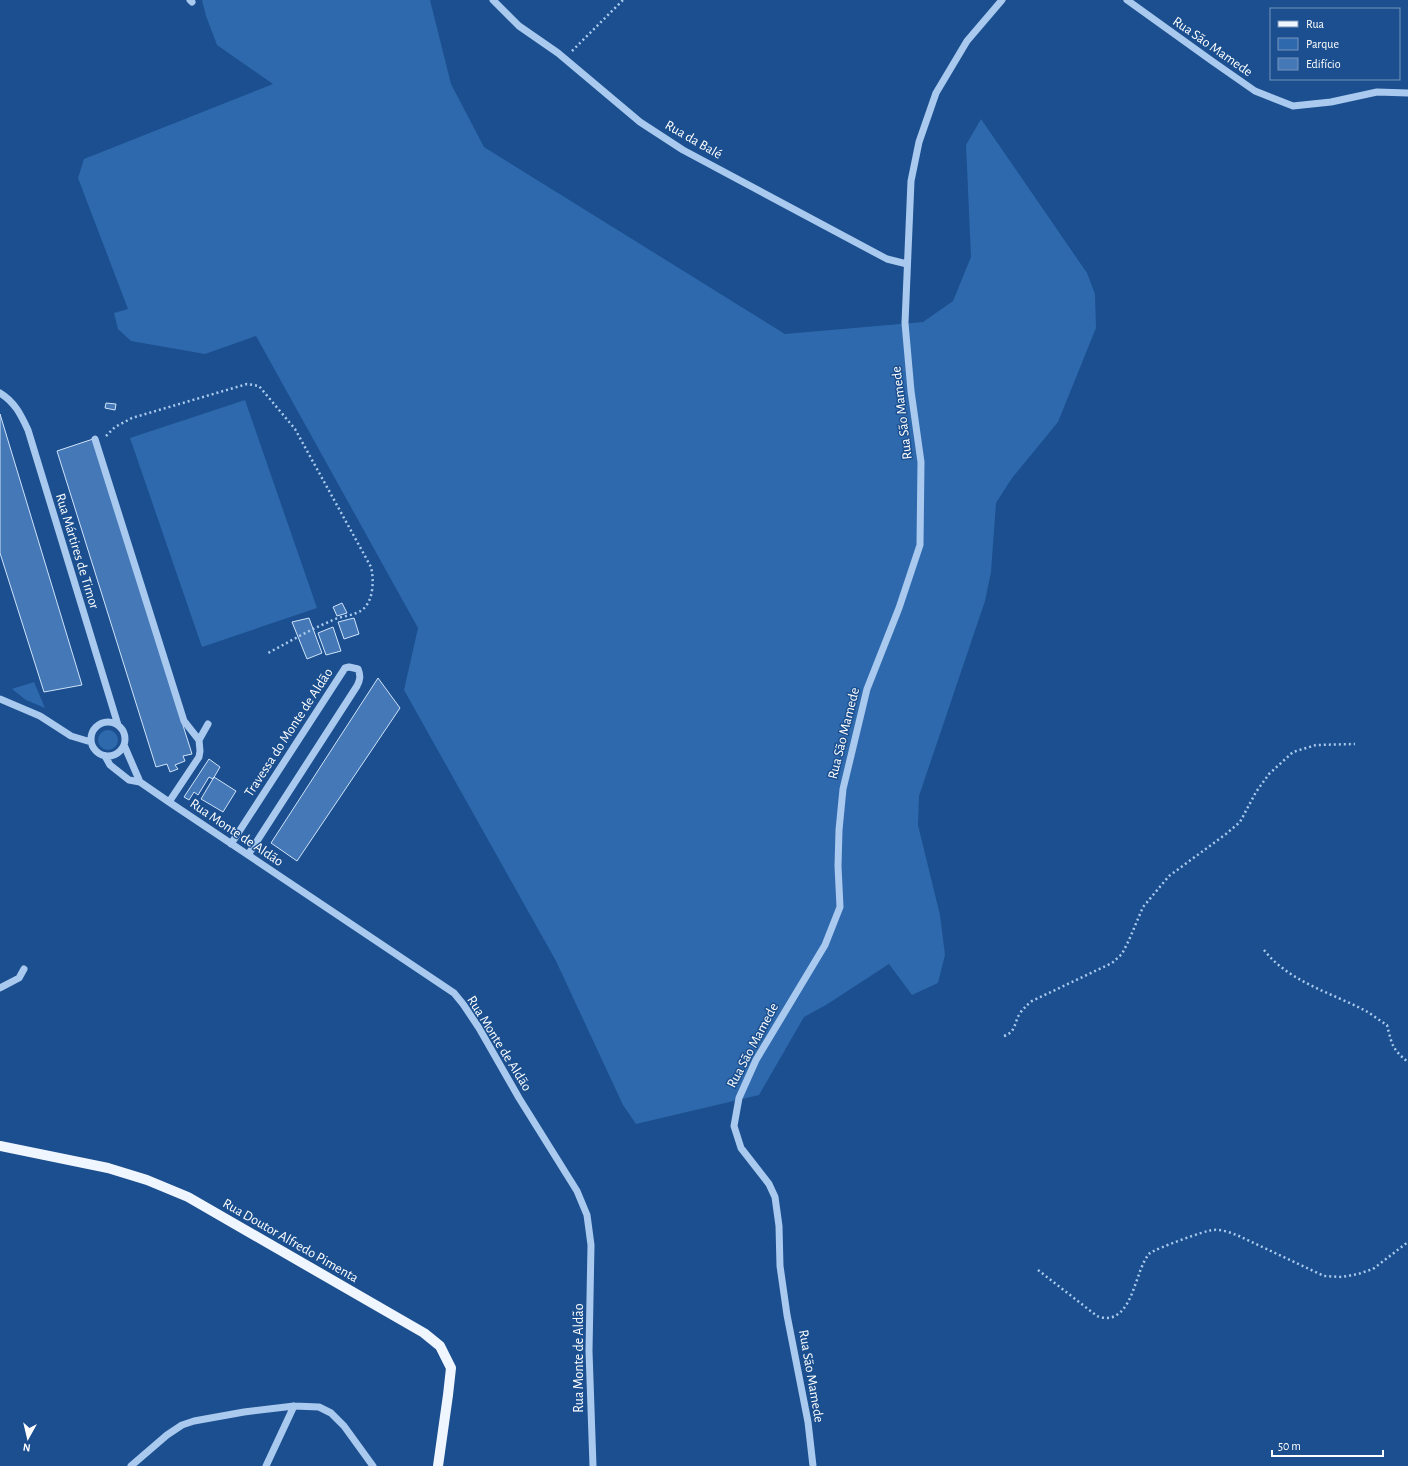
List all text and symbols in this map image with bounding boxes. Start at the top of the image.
legend [1270,8,1400,80]
street label: Rua São Mamede [1170,14,1255,80]
text: Rua [1306,18,1325,30]
text: Parque [1306,38,1339,50]
text: Edifício [1306,58,1341,70]
street label: Rua da Balé [663,118,724,162]
street label: Rua São Mamede [889,365,915,460]
street label: Rua Mártires de Timor [53,492,101,611]
street label: Travessa do Monte de Aldão [242,666,336,799]
street label: Rua São Mamede [826,686,862,781]
street label: Rua Monte de Aldão [187,796,286,869]
street label: Rua Monte de Aldão [464,993,534,1094]
street label: Rua São Mamede [725,1001,781,1090]
street label: Rua Doutor Alfredo Pimenta [220,1196,361,1286]
street label: Rua Monte de Aldão [572,1303,586,1413]
street label: Rua São Mamede [796,1329,826,1424]
north arrow [8,1418,48,1458]
scale bar [1272,1432,1383,1458]
text: 50 m [1278,1440,1301,1452]
text: N [22,1441,31,1453]

